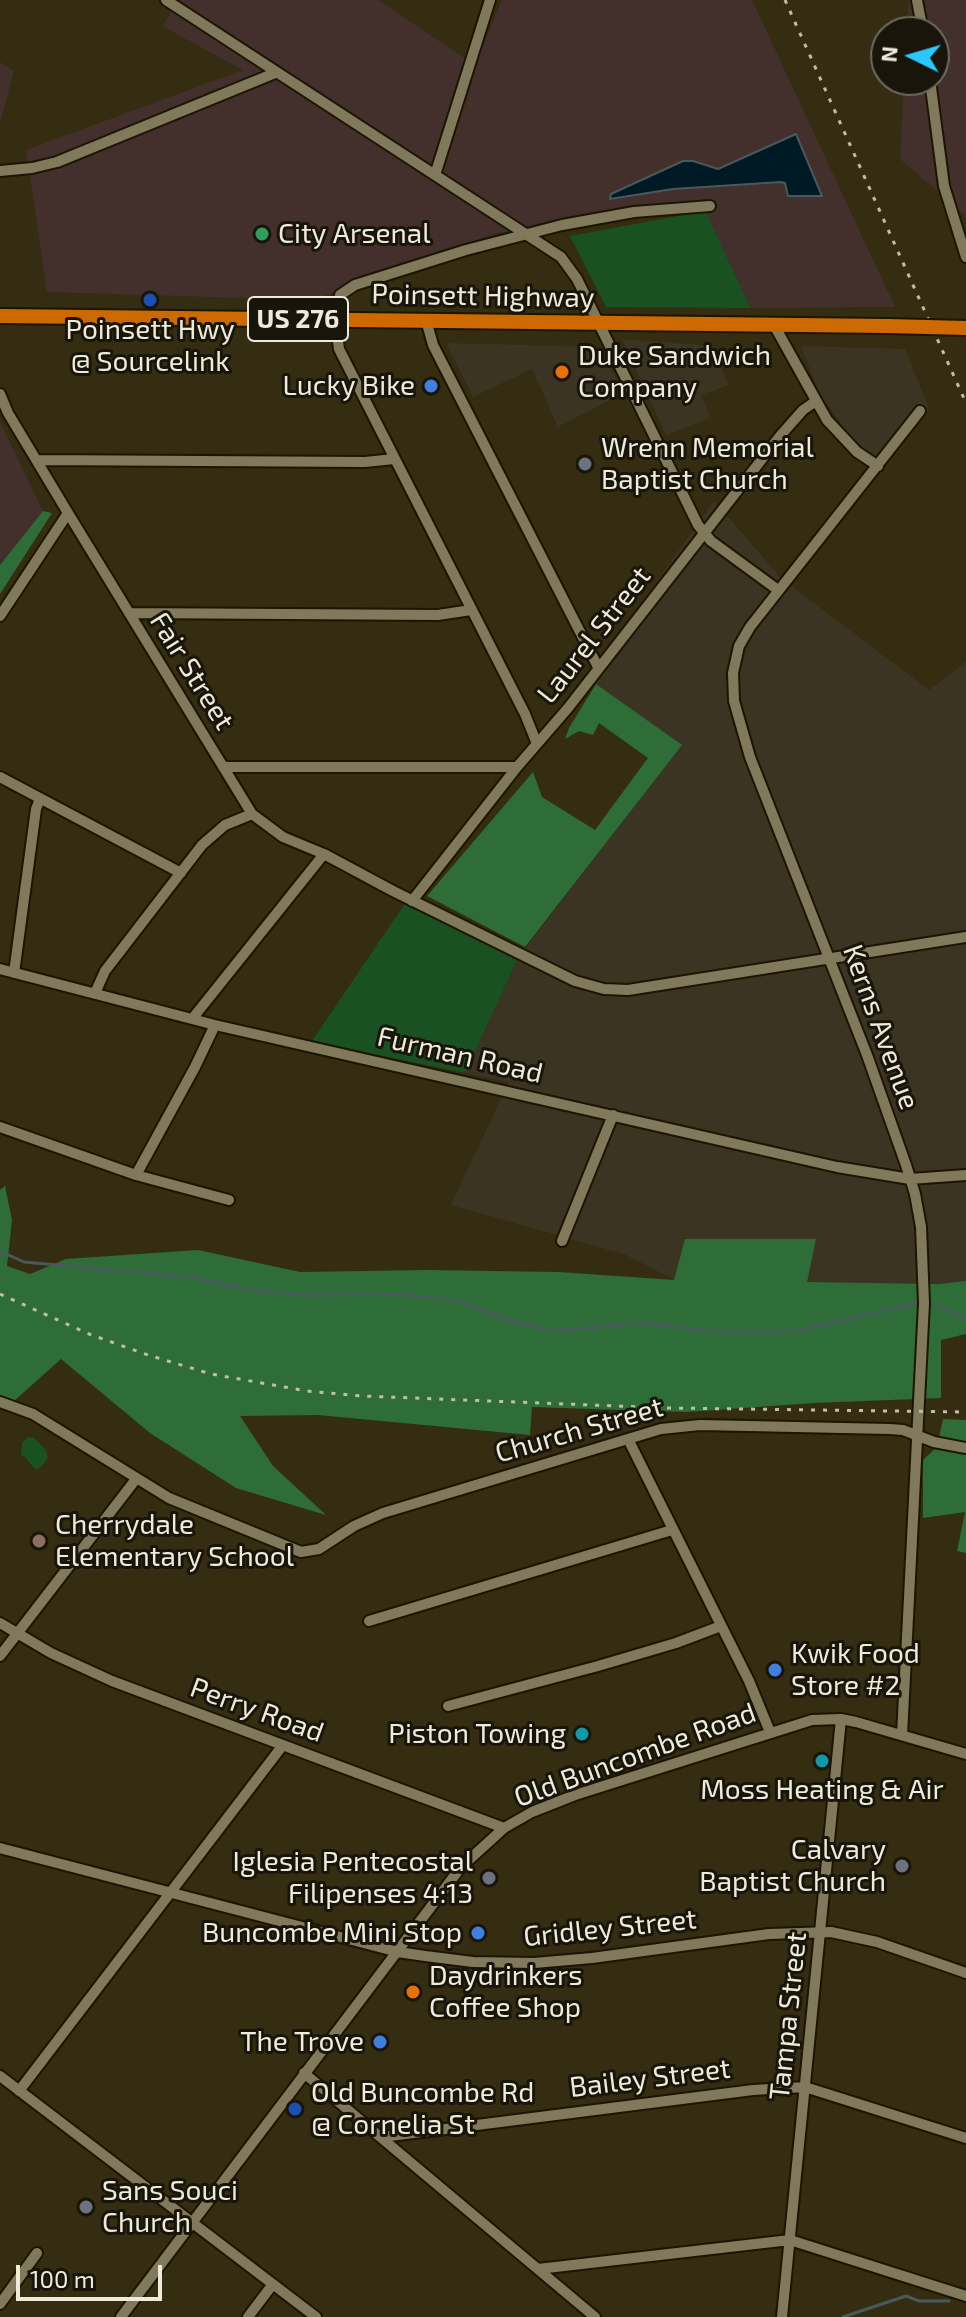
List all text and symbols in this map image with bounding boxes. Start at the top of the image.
north arrow [870,16,950,96]
text: N [874,45,902,63]
place label: City Arsenal [278,217,430,251]
marker: City Arsenal [253,225,271,243]
street label: Poinsett Highway [371,277,595,315]
marker: Poinsett Hwy @ Sourcelink [141,291,159,309]
road number: US 276 [248,297,348,341]
place label: Poinsett Hwy @ Sourcelink [66,313,234,379]
place label: Duke Sandwich Company [578,339,771,405]
marker: Duke Sandwich Company [553,363,571,381]
place label: Lucky Bike [282,369,415,403]
marker: Lucky Bike [422,377,440,395]
place label: Wrenn Memorial Baptist Church [601,431,814,497]
marker: Wrenn Memorial Baptist Church [576,455,594,473]
street label: Laurel Street [530,560,658,710]
street label: Fair Street [143,606,241,736]
street label: Kerns Avenue [836,940,926,1114]
street label: Furman Road [374,1020,546,1090]
street label: Church Street [491,1390,667,1470]
place label: Cherrydale Elementary School [55,1508,294,1574]
marker: Cherrydale Elementary School [30,1532,48,1550]
place label: Kwik Food Store #2 [791,1637,920,1703]
marker: Kwik Food Store #2 [766,1661,784,1679]
street label: Perry Road [186,1670,328,1750]
street label: Old Buncombe Road [510,1696,760,1814]
place label: Piston Towing [388,1717,566,1751]
marker: Piston Towing [573,1725,591,1743]
marker: Moss Heating & Air [813,1752,831,1770]
place label: Moss Heating & Air [700,1773,944,1807]
place label: Calvary Baptist Church [699,1833,886,1899]
place label: Iglesia Pentecostal Filipenses 4:13 [233,1845,473,1911]
marker: Calvary Baptist Church [893,1857,911,1875]
marker: Iglesia Pentecostal Filipenses 4:13 [480,1869,498,1887]
street label: Gridley Street [522,1902,698,1954]
place label: Buncombe Mini Stop [202,1916,462,1950]
marker: Buncombe Mini Stop [469,1924,487,1942]
street label: Tampa Street [762,1930,814,2102]
place label: Daydrinkers Coffee Shop [429,1959,582,2025]
marker: Daydrinkers Coffee Shop [404,1983,422,2001]
place label: The Trove [240,2025,364,2059]
marker: The Trove [371,2033,389,2051]
street label: Bailey Street [568,2051,732,2105]
place label: Old Buncombe Rd @ Cornelia St [311,2076,534,2142]
marker: Old Buncombe Rd @ Cornelia St [286,2100,304,2118]
place label: Sans Souci Church [102,2174,238,2240]
marker: Sans Souci Church [77,2198,95,2216]
scale bar [20,2249,166,2299]
text: 100 m [30,2264,95,2293]

